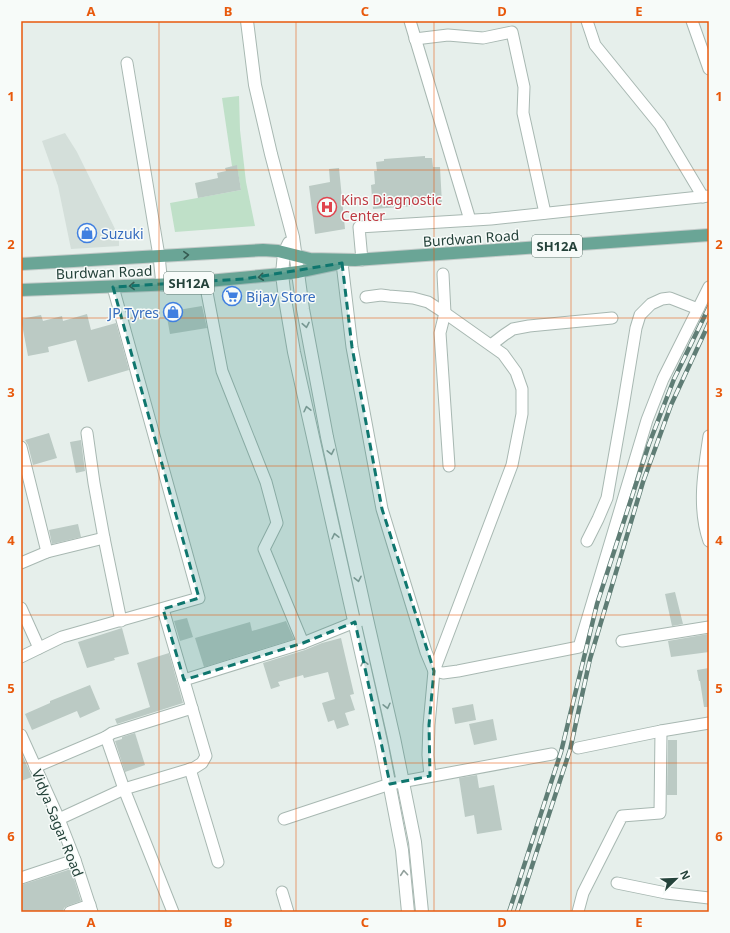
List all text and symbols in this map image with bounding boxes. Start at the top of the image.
text: A [87,2,96,20]
text: B [224,2,232,20]
text: C [361,2,369,20]
text: D [497,2,507,20]
text: E [635,2,643,20]
text: 1 [7,87,15,105]
text: 1 [715,87,723,105]
place label: Kins Diagnostic Center [341,190,442,225]
hospital icon: Kins Diagnostic Center [316,196,338,218]
shop icon: Suzuki [76,222,98,244]
place label: Suzuki [101,224,144,243]
street label: Burdwan Road [422,225,520,251]
text: 2 [7,235,15,253]
road number: SH12A [532,235,582,257]
text: 2 [715,235,723,253]
one-way arrow [183,250,189,259]
street label: Burdwan Road [55,261,153,283]
road number: SH12A [164,272,214,294]
one-way arrow [258,272,264,281]
one-way arrow [129,282,135,290]
supermarket icon: Bijay Store [221,285,243,307]
place label: Bijay Store [246,287,316,306]
shop icon: JP Tyres [162,301,184,323]
place label: JP Tyres [106,303,159,322]
one-way arrow [301,322,310,328]
text: 3 [7,383,15,401]
text: 3 [715,383,723,401]
one-way arrow [304,406,312,413]
one-way arrow [326,449,334,455]
text: 4 [7,531,15,549]
text: 4 [715,531,723,549]
one-way arrow [332,533,340,539]
one-way arrow [354,576,362,583]
one-way arrow [360,660,368,666]
text: 5 [7,679,15,697]
text: 5 [715,679,723,697]
one-way arrow [382,703,390,709]
street label: Vidya Sagar Road [28,766,88,880]
text: 6 [7,827,15,845]
text: 6 [715,827,723,845]
north arrow [656,859,696,899]
text: N [677,868,694,882]
one-way arrow [400,870,409,876]
text: A [87,913,96,931]
text: B [224,913,232,931]
text: C [361,913,369,931]
text: D [497,913,507,931]
text: E [635,913,643,931]

